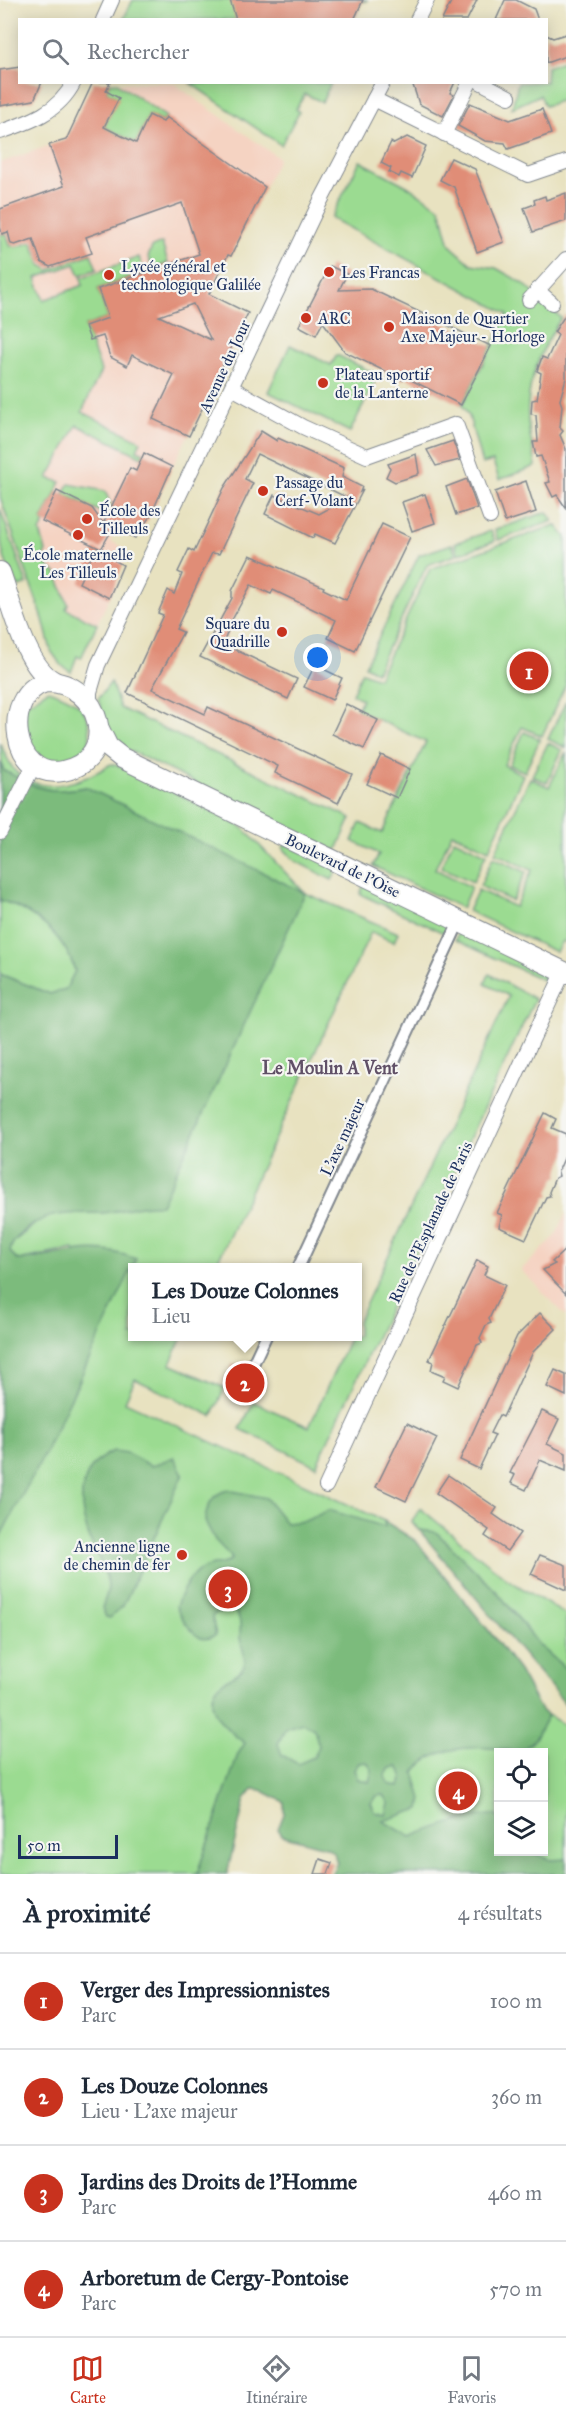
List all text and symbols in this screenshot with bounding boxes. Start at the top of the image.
search box [18,18,548,84]
icon: search [39,35,72,68]
text: Rechercher [87,38,189,65]
place label: Lycée général et technologique Galilée [121,257,261,295]
place label: Les Francas [341,263,420,282]
marker: Les Francas [322,265,336,279]
marker: Lycée général et technologique Galilée [102,268,116,282]
place label: ARC [317,309,351,328]
place label: Maison de Quartier Axe Majeur - Horloge [400,309,545,347]
marker: ARC [299,311,313,325]
street label: Avenue du Jour [194,317,255,417]
marker: Maison de Quartier Axe Majeur - Horloge [382,320,396,334]
place label: Plateau sportif de la Lanterne [335,365,432,402]
marker: Plateau sportif de la Lanterne [316,376,330,390]
place label: Passage du Cerf-Volant [275,473,354,510]
marker: Passage du Cerf-Volant [256,484,270,498]
place label: École des Tilleuls [99,499,160,538]
marker: École des Tilleuls [80,512,94,526]
marker: École maternelle Les Tilleuls [71,528,85,542]
place label: École maternelle Les Tilleuls [23,543,133,582]
place label: Square du Quadrille [205,614,270,651]
marker: Square du Quadrille [275,625,289,639]
your location [303,643,332,672]
pin: 1 [510,648,548,694]
street label: Boulevard de l'Oise [282,829,404,902]
district label: Le Moulin A Vent [262,1057,399,1079]
street label: L'axe majeur [316,1095,369,1179]
street label: Rue de l'Esplanade de Paris [385,1138,476,1306]
popup [128,1263,362,1341]
text: Les Douze Colonnes [152,1277,338,1304]
text: Lieu [152,1304,191,1328]
pin: 2 [226,1360,264,1406]
place label: Ancienne ligne de chemin de fer [64,1537,170,1574]
marker: Ancienne ligne de chemin de fer [175,1548,189,1562]
pin: 3 [208,1566,248,1612]
map controls [494,1748,548,1856]
button: locate [494,1748,548,1802]
pin: 4 [438,1768,478,1814]
button: layers [494,1802,548,1856]
scale bar [18,1832,118,1860]
text: 50 m [27,1836,61,1855]
text: À proximité [24,1897,150,1929]
text: 4 résultats [458,1901,542,1925]
text: Verger des Impressionnistes [81,1976,330,2003]
text: 1 [40,1989,47,2013]
text: 100 m [490,1989,542,2013]
text: Parc [81,2003,116,2027]
text: Les Douze Colonnes [81,2072,268,2099]
text: 2 [39,2085,48,2109]
text: 360 m [491,2085,542,2109]
text: Lieu · L'axe majeur [81,2099,237,2123]
text: Jardins des Droits de l'Homme [81,2168,357,2195]
text: 3 [40,2181,48,2205]
text: 460 m [488,2181,542,2205]
text: Parc [81,2195,116,2219]
text: Arboretum de Cergy‐Pontoise [81,2264,349,2291]
text: 4 [38,2277,49,2301]
text: 570 m [489,2277,542,2301]
text: Parc [81,2291,116,2315]
tab: Carte [70,2352,106,2407]
tab: Itinéraire [246,2352,307,2407]
tab: Favoris [447,2352,496,2407]

